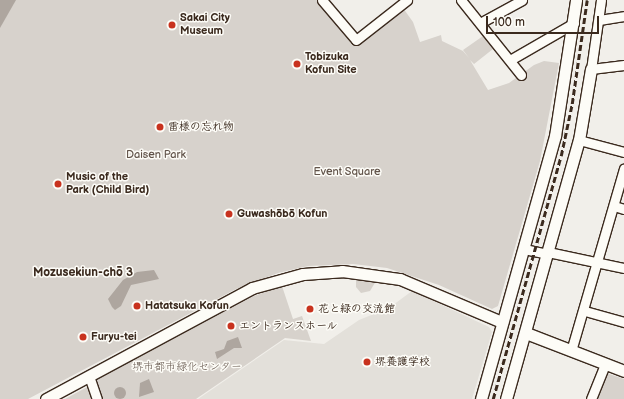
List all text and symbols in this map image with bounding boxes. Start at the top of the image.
scale bar [488,8,601,34]
place label: Sakai City Museum [180,12,230,38]
text: 100 m [493,15,525,30]
marker: Sakai City Museum [167,20,177,30]
place label: Tobizuka Kofun Site [305,51,357,77]
marker: Tobizuka Kofun Site [292,59,302,69]
place label: 雷様の忘れ物 [168,120,234,134]
marker: 雷様の忘れ物 [155,122,165,132]
park label: Daisen Park [126,148,186,162]
park label: Event Square [313,165,381,179]
place label: Music of the Park (Child Bird) [66,171,149,197]
marker: Music of the Park (Child Bird) [53,179,63,189]
place label: Guwashōbō Kofun [237,207,328,221]
marker: Guwashōbō Kofun [224,209,234,219]
district label: Mozusekiun-chō 3 [33,266,133,280]
place label: Hatatsuka Kofun [145,299,229,313]
marker: Hatatsuka Kofun [132,301,142,311]
place label: 花と緑の交流館 [318,302,395,316]
marker: 花と緑の交流館 [305,304,315,314]
place label: エントランスホール [239,319,338,333]
marker: エントランスホール [226,321,236,331]
place label: Furyu-tei [91,330,137,344]
marker: Furyu-tei [78,332,88,342]
place label: 堺養護学校 [375,355,430,369]
marker: 堺養護学校 [362,357,372,367]
park label: 堺市都市緑化センター [132,360,242,374]

